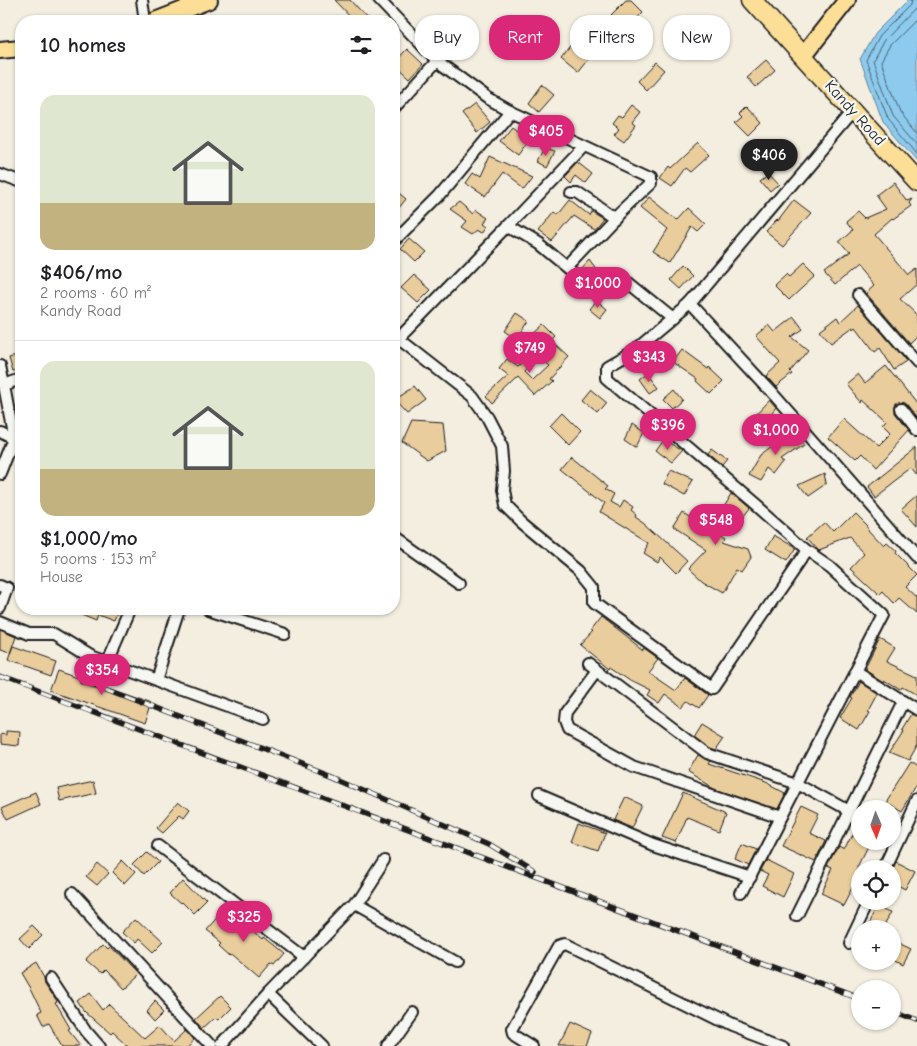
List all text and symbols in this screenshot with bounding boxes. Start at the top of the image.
chip: Buy [415,15,479,60]
chip: Rent [489,15,560,60]
chip: Filters [570,15,653,60]
chip: New [663,15,730,60]
icon: filters [347,31,375,59]
text: 10 homes [40,33,126,57]
street label: Kandy Road [821,77,889,149]
pin: $405 [516,114,576,157]
text: $405 [529,122,563,140]
icon: home [163,128,253,218]
pin: $406 [739,138,799,181]
text: $406 [752,146,786,164]
text: $406/mo [40,260,122,284]
pin: $1,000 [557,266,639,309]
text: $1,000 [575,274,621,292]
text: 2 rooms · 60 m² [40,284,151,302]
text: Kandy Road [40,302,122,320]
pin: $749 [500,332,560,374]
text: $749 [514,339,546,357]
pin: $343 [619,340,679,383]
text: $343 [633,348,665,366]
icon: home [163,393,253,483]
pin: $396 [638,408,698,451]
pin: $1,000 [735,414,817,456]
text: $396 [651,416,685,434]
text: $1,000 [753,421,799,439]
pin: $548 [686,504,746,546]
text: $548 [699,511,733,529]
text: $1,000/mo [40,526,138,550]
text: 5 rooms · 153 m² [40,550,156,568]
text: House [40,568,83,586]
pin: $354 [72,654,132,696]
text: $354 [85,661,119,679]
north arrow [851,800,901,850]
map controls [851,800,901,1030]
button: locate [851,860,901,910]
pin: $325 [214,900,274,943]
text: $325 [227,908,261,926]
button: + [851,920,901,970]
button: − [851,980,901,1030]

